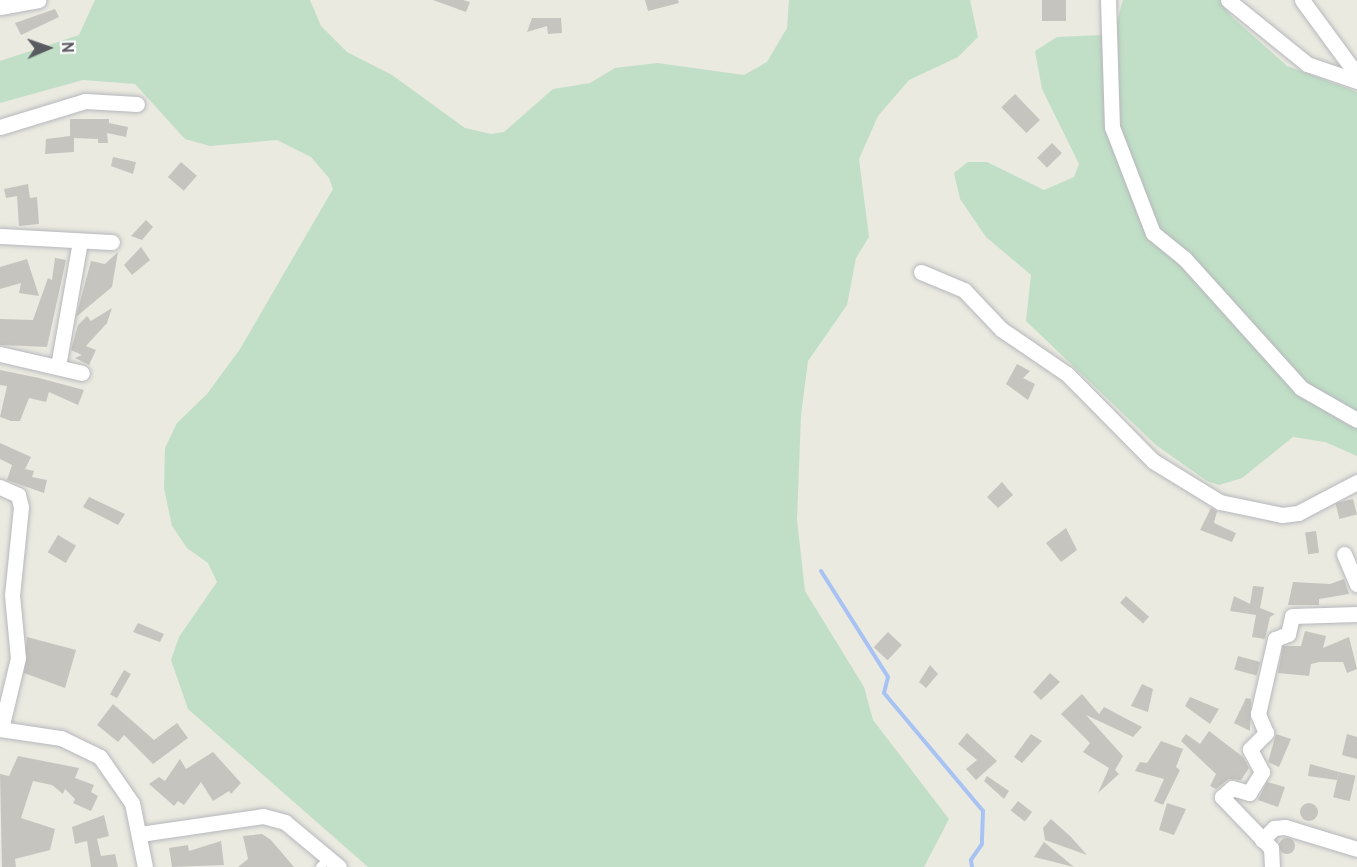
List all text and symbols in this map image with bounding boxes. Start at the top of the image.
north arrow [18,18,78,78]
text: N [56,41,76,53]

